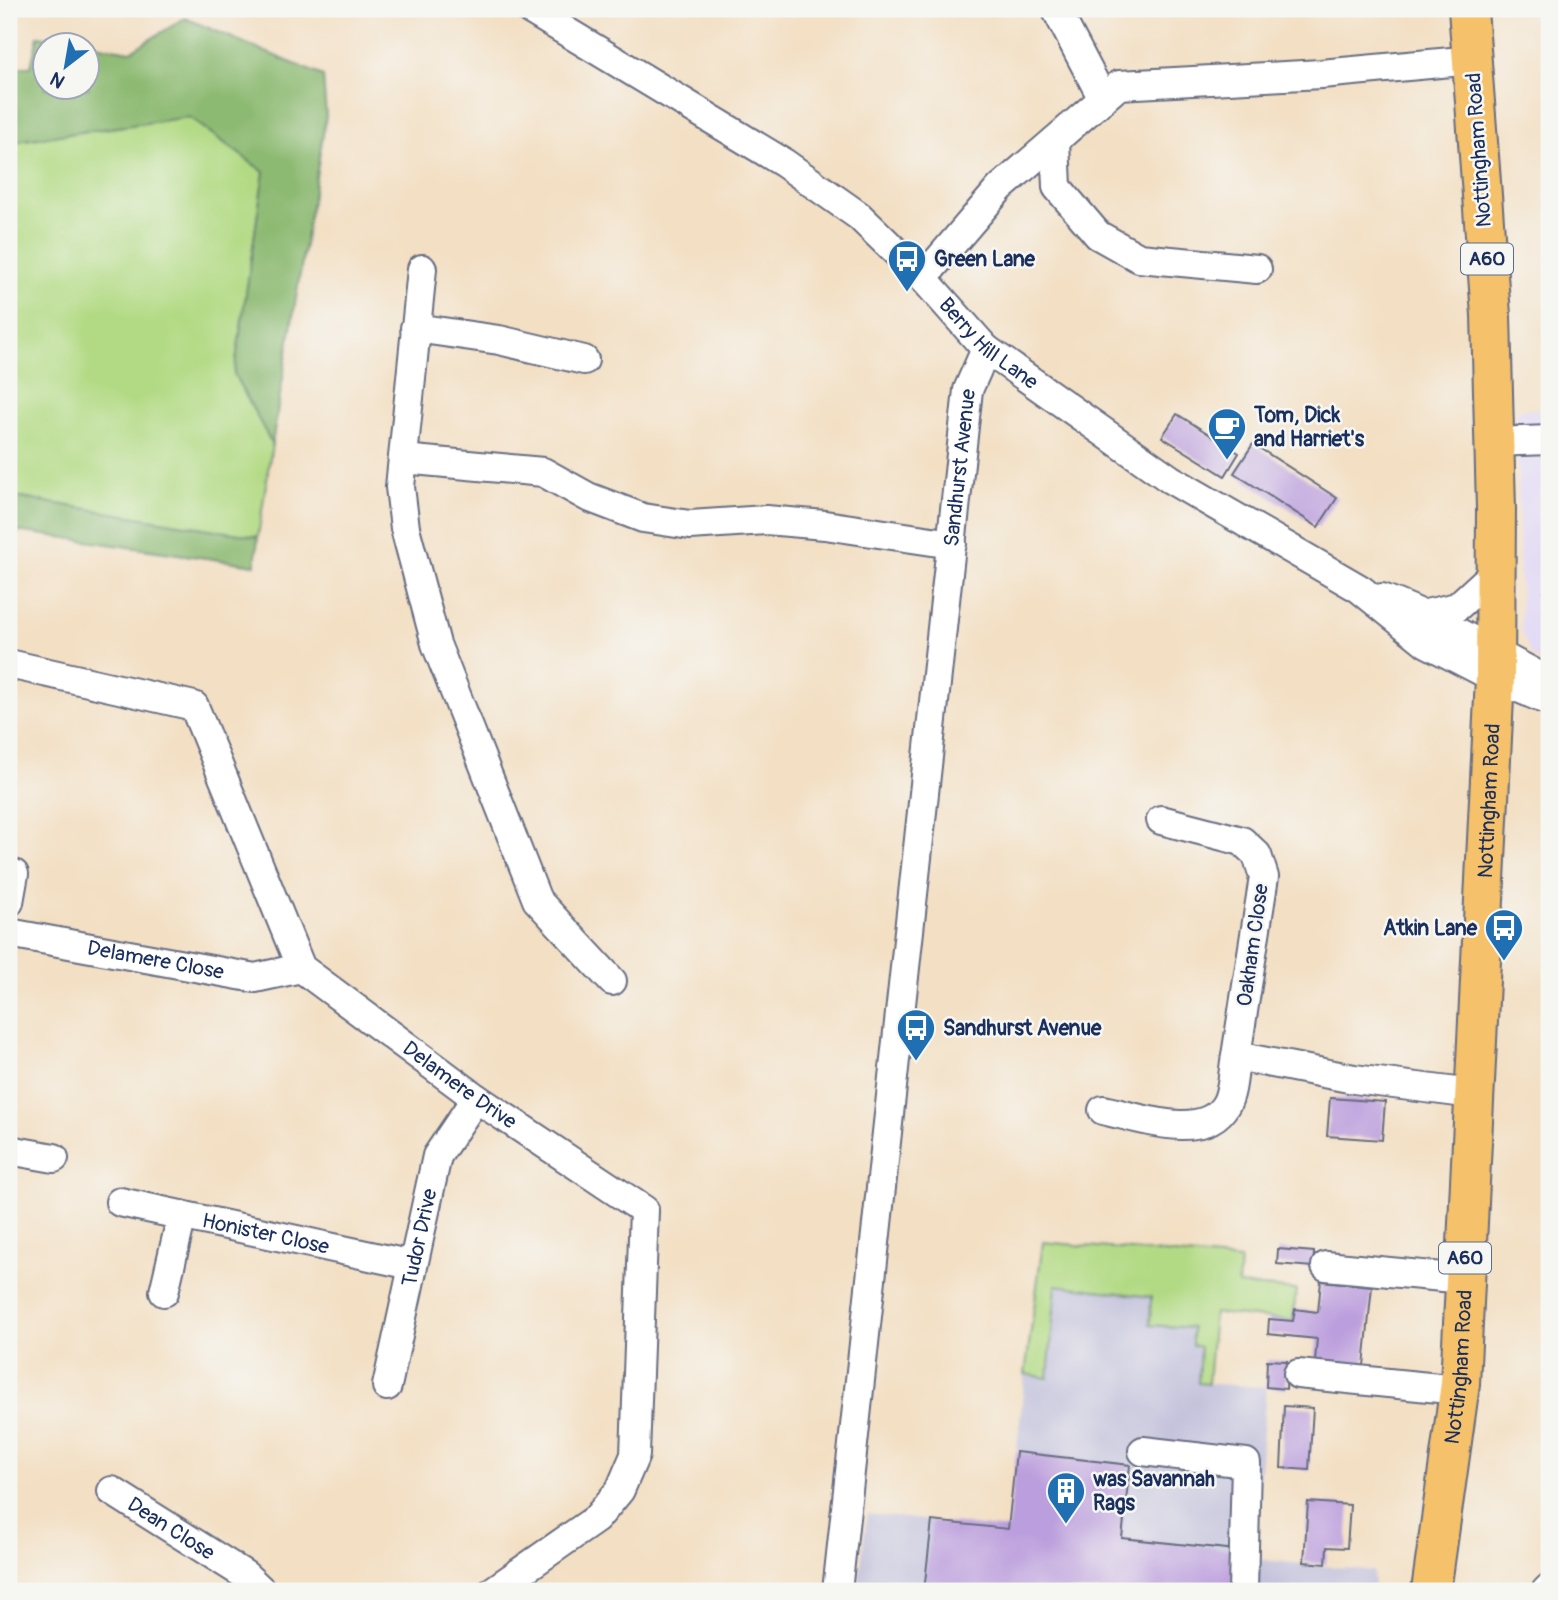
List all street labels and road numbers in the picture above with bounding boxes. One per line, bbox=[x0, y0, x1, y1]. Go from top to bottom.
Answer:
street label: Nottingham Road bbox=[1460, 72, 1498, 228]
road number: A60 bbox=[1461, 244, 1513, 274]
street label: Berry Hill Lane bbox=[933, 292, 1044, 396]
street label: Sandhurst Avenue bbox=[938, 387, 982, 548]
street label: Nottingham Road bbox=[1472, 723, 1506, 879]
street label: Oakham Close bbox=[1231, 881, 1275, 1008]
street label: Delamere Close bbox=[85, 934, 227, 986]
street label: Delamere Drive bbox=[397, 1035, 523, 1135]
street label: Tudor Drive bbox=[396, 1185, 443, 1289]
street label: Honister Close bbox=[200, 1207, 332, 1260]
road number: A60 bbox=[1439, 1242, 1491, 1274]
street label: Nottingham Road bbox=[1438, 1289, 1478, 1446]
street label: Dean Close bbox=[122, 1491, 220, 1566]

